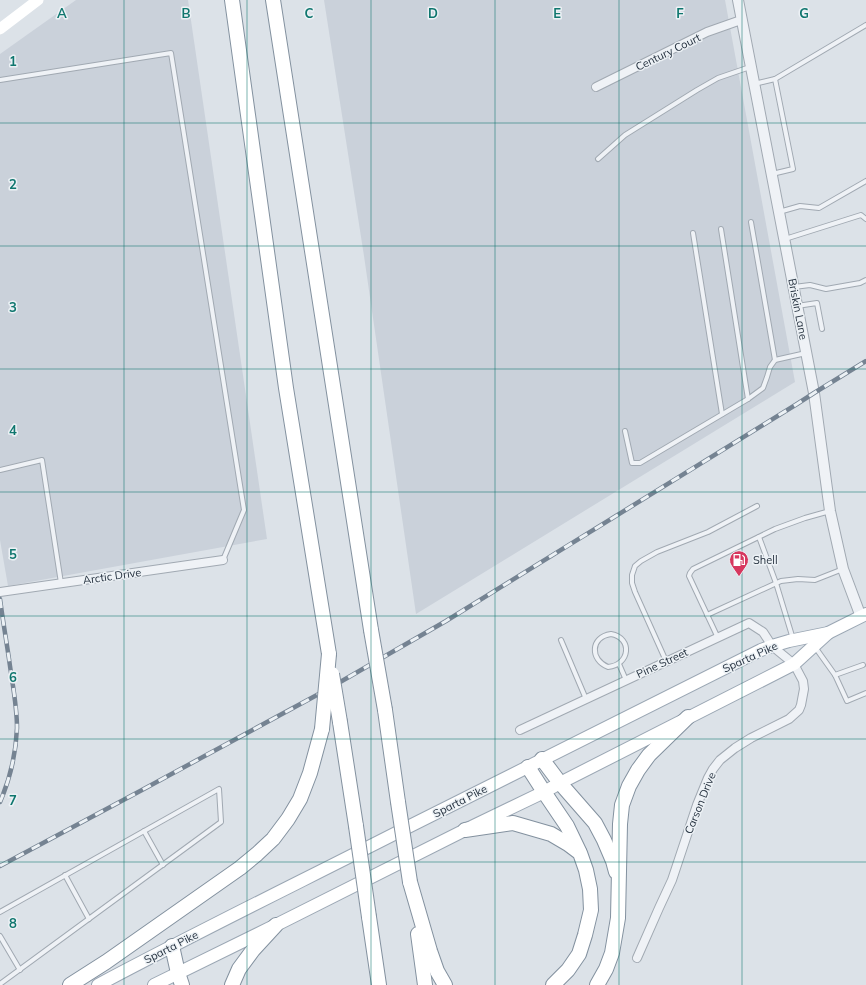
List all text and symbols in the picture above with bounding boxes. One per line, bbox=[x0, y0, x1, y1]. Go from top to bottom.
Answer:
text: A bbox=[57, 5, 67, 21]
text: B bbox=[182, 5, 191, 21]
text: C bbox=[305, 5, 314, 21]
text: D bbox=[428, 5, 438, 21]
text: E bbox=[553, 5, 561, 21]
text: F bbox=[676, 5, 684, 21]
text: G bbox=[799, 5, 809, 21]
street label: Century Court bbox=[633, 30, 703, 74]
text: 1 bbox=[9, 53, 17, 69]
text: 2 bbox=[9, 176, 17, 192]
street label: Briskin Lane bbox=[785, 277, 811, 341]
text: 3 bbox=[9, 299, 17, 315]
text: 4 bbox=[9, 422, 17, 438]
text: 5 bbox=[9, 546, 17, 562]
fuel station icon: Shell bbox=[728, 549, 750, 577]
place label: Shell bbox=[753, 553, 778, 567]
street label: Arctic Drive bbox=[82, 565, 142, 587]
street label: Sparta Pike bbox=[720, 639, 780, 675]
street label: Pine Street bbox=[634, 645, 690, 681]
text: 6 bbox=[9, 669, 17, 685]
street label: Carson Drive bbox=[681, 770, 719, 836]
street label: Sparta Pike bbox=[431, 781, 489, 821]
text: 7 bbox=[9, 792, 17, 808]
text: 8 bbox=[9, 915, 17, 931]
street label: Sparta Pike bbox=[142, 927, 200, 967]

